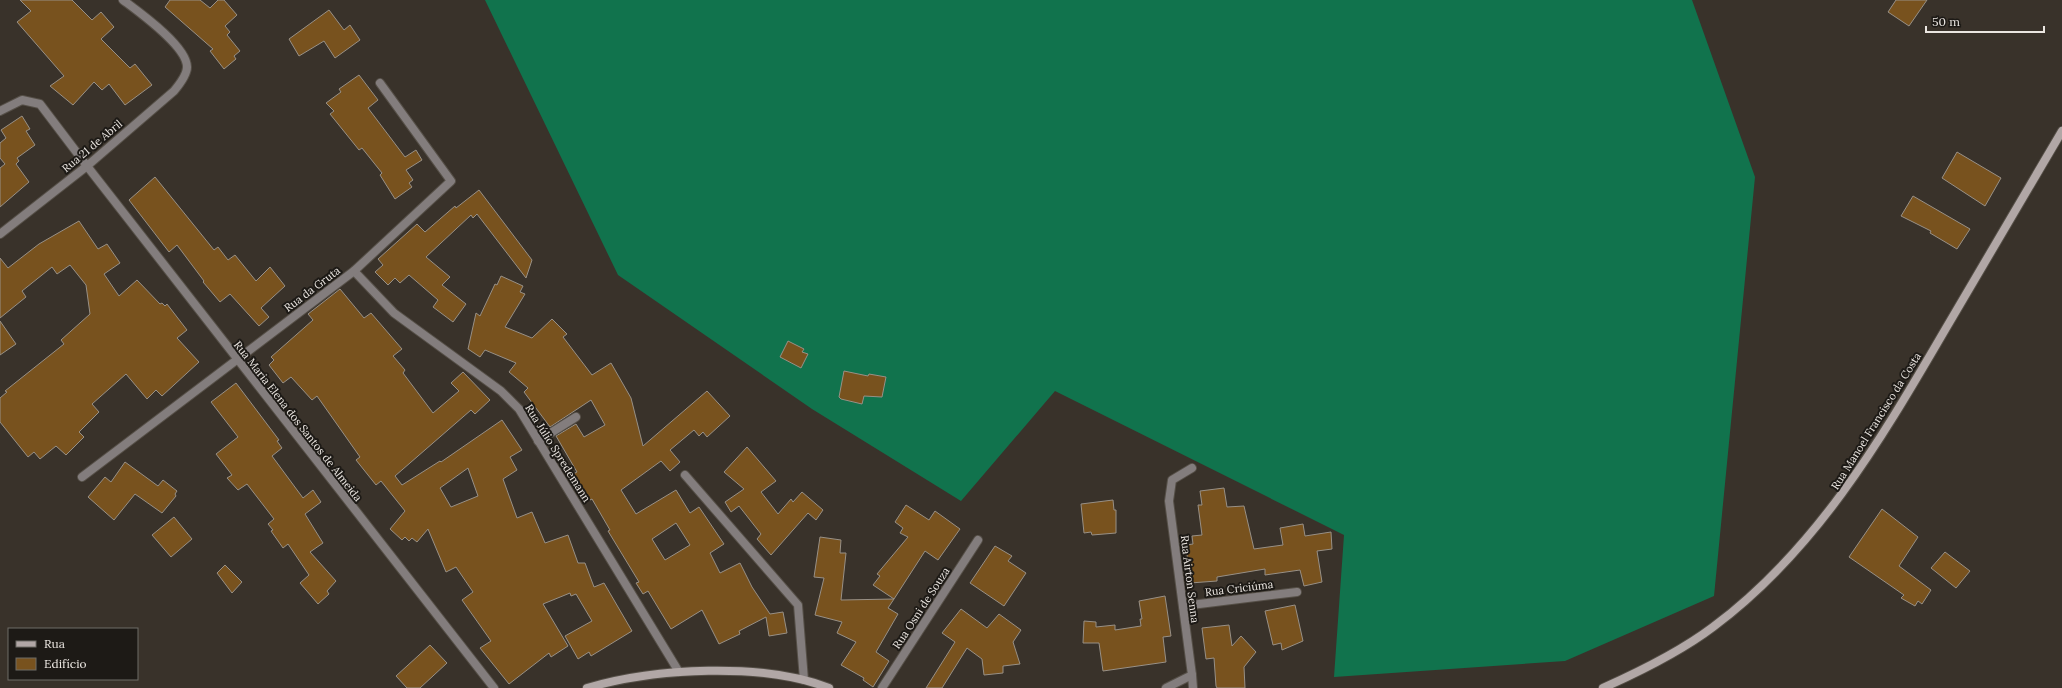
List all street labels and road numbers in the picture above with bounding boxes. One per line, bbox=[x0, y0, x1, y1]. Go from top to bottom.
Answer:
street label: Rua 21 de Abril bbox=[59, 117, 125, 175]
street label: Rua da Gruta bbox=[281, 263, 343, 315]
street label: Rua Maria Elena dos Santos de Almeida bbox=[231, 338, 365, 504]
street label: Rua Manoel Francisco da Costa bbox=[1828, 350, 1924, 492]
street label: Rua Júlio Spredemann bbox=[522, 401, 594, 505]
street label: Rua Airton Senna bbox=[1178, 534, 1202, 624]
street label: Rua Osni de Souza bbox=[889, 564, 953, 651]
street label: Rua Criciúma bbox=[1204, 577, 1274, 599]

